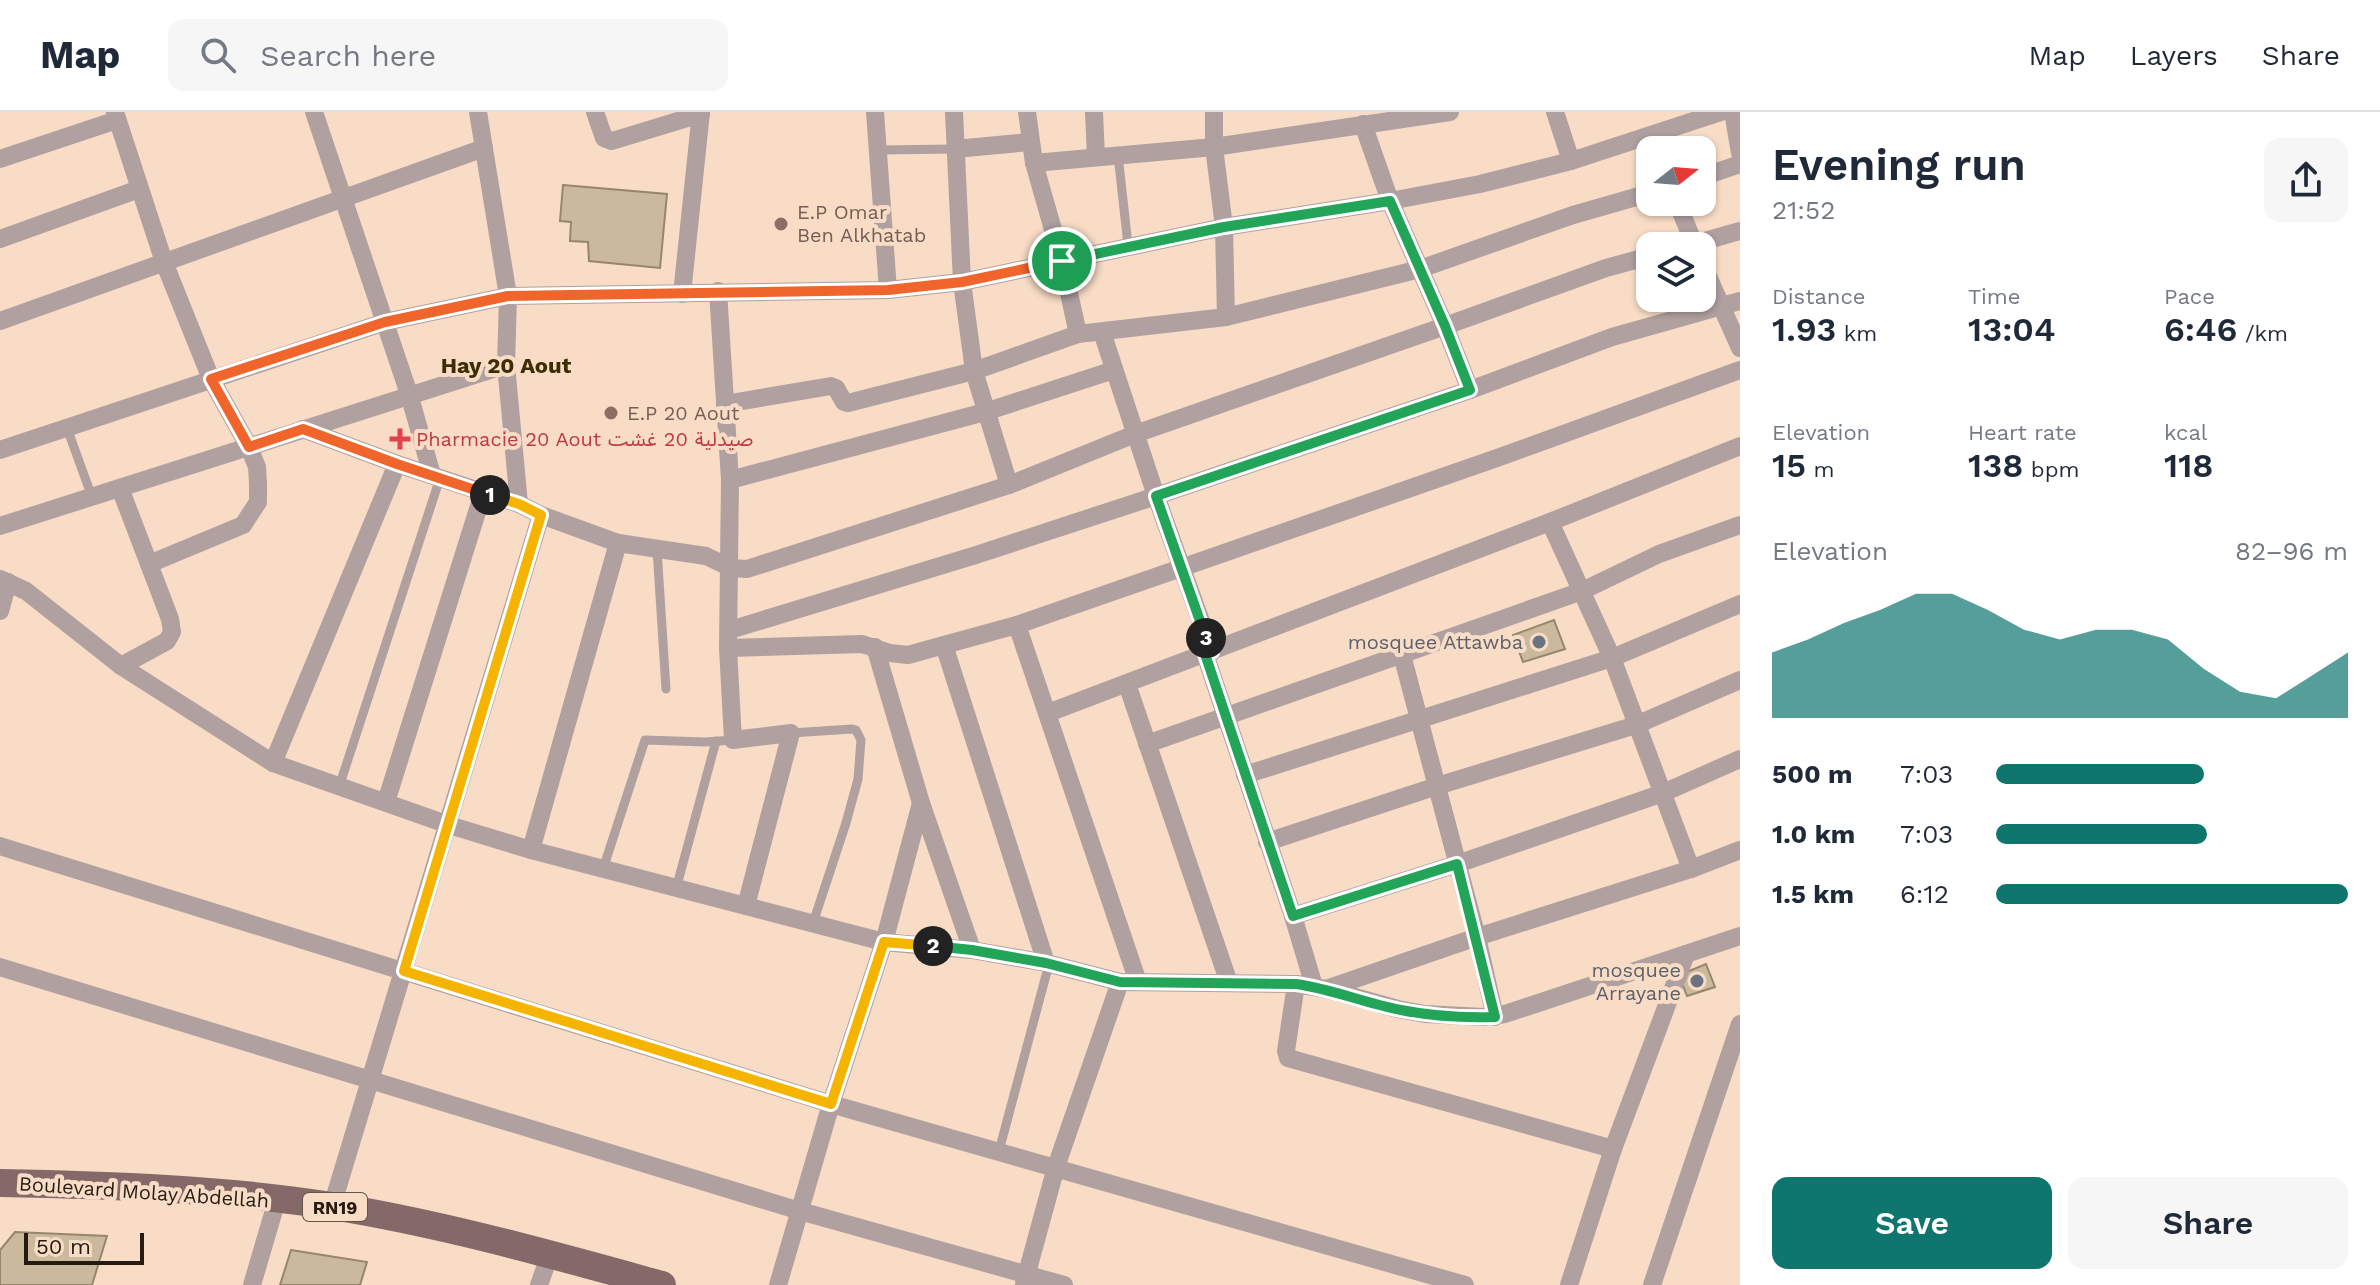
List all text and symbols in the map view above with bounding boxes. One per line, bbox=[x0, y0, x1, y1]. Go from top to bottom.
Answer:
search box bbox=[168, 19, 728, 91]
text: Map bbox=[40, 33, 120, 77]
icon: search bbox=[196, 33, 240, 77]
text: Search here bbox=[260, 38, 436, 73]
text: Map bbox=[2029, 39, 2086, 72]
text: Layers bbox=[2130, 39, 2218, 72]
text: Share bbox=[2262, 39, 2340, 72]
north arrow bbox=[1636, 136, 1716, 216]
map controls bbox=[1636, 136, 1716, 312]
button: share bbox=[2264, 138, 2348, 222]
text: Evening run bbox=[1772, 139, 2026, 191]
text: 21:52 bbox=[1772, 195, 1835, 225]
place label: E.P Omar Ben Alkhatab bbox=[797, 200, 926, 247]
marker: E.P Omar Ben Alkhatab bbox=[772, 215, 790, 233]
pin bbox=[1028, 227, 1096, 295]
button: layers bbox=[1636, 232, 1716, 312]
icon: arrive bbox=[1040, 239, 1084, 283]
text: Distance bbox=[1772, 284, 1866, 309]
text: Time bbox=[1968, 284, 2020, 309]
text: Pace bbox=[2164, 284, 2215, 309]
text: 1.93 bbox=[1772, 309, 1836, 349]
text: 13:04 bbox=[1968, 309, 2056, 349]
text: 6:46 bbox=[2164, 309, 2237, 349]
text: km bbox=[1836, 321, 1877, 346]
text: /km bbox=[2237, 321, 2288, 346]
district label: Hay 20 Aout bbox=[441, 353, 572, 378]
place label: E.P 20 Aout bbox=[627, 401, 740, 425]
marker: E.P 20 Aout bbox=[602, 404, 620, 422]
text: Elevation bbox=[1772, 420, 1870, 445]
text: Heart rate bbox=[1968, 420, 2077, 445]
text: kcal bbox=[2164, 420, 2208, 445]
place label: Pharmacie 20 Aout صيدلية 20 غشت bbox=[416, 427, 753, 451]
marker: Pharmacie 20 Aout صيدلية 20 غشت bbox=[391, 430, 409, 448]
text: 15 bbox=[1772, 445, 1806, 485]
text: 138 bbox=[1968, 445, 2023, 485]
text: 118 bbox=[2164, 445, 2213, 485]
text: m bbox=[1806, 457, 1834, 482]
text: bpm bbox=[2023, 457, 2079, 482]
pin: 1 bbox=[470, 475, 510, 515]
text: 1 bbox=[485, 482, 495, 507]
text: Elevation bbox=[1772, 536, 1888, 566]
text: 82–96 m bbox=[2235, 536, 2348, 566]
pin: 3 bbox=[1186, 618, 1226, 658]
text: 3 bbox=[1199, 625, 1213, 650]
place label: mosquee Attawba bbox=[1348, 630, 1523, 654]
marker: mosquee Attawba bbox=[1530, 633, 1548, 651]
text: 500 m bbox=[1772, 759, 1853, 789]
text: 7:03 bbox=[1900, 759, 1953, 789]
text: 1.0 km bbox=[1772, 819, 1855, 849]
text: 7:03 bbox=[1900, 819, 1953, 849]
text: 1.5 km bbox=[1772, 879, 1854, 909]
text: 6:12 bbox=[1900, 879, 1949, 909]
pin: 2 bbox=[913, 926, 953, 966]
text: 2 bbox=[926, 933, 940, 958]
place label: mosquee Arrayane bbox=[1591, 958, 1681, 1005]
marker: mosquee Arrayane bbox=[1688, 972, 1706, 990]
street label: Boulevard Molay Abdellah bbox=[18, 1171, 270, 1213]
button: Save bbox=[1772, 1177, 2052, 1269]
button: Share bbox=[2068, 1177, 2348, 1269]
road number: RN19 bbox=[303, 1193, 367, 1221]
scale bar bbox=[24, 1229, 144, 1265]
text: 50 m bbox=[36, 1234, 91, 1259]

